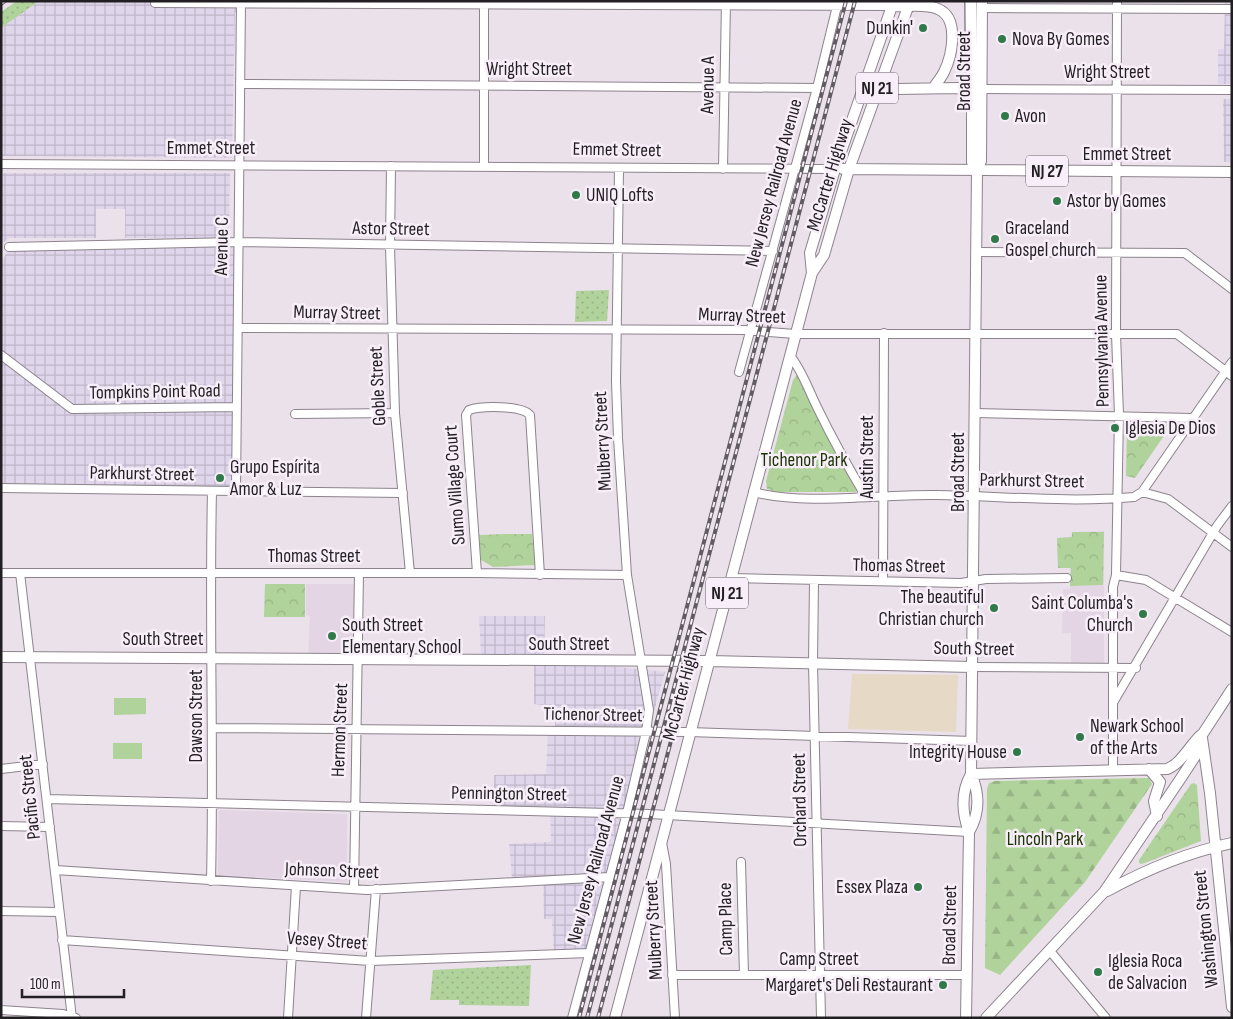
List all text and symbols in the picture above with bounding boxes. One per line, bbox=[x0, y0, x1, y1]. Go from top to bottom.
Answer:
place label: Dunkin' bbox=[866, 17, 913, 40]
marker: Dunkin' bbox=[917, 22, 929, 34]
place label: Nova By Gomes bbox=[1012, 28, 1110, 51]
street label: Broad Street bbox=[953, 31, 976, 111]
marker: Nova By Gomes bbox=[996, 33, 1008, 45]
street label: Avenue A bbox=[696, 55, 720, 115]
street label: Wright Street bbox=[486, 58, 572, 81]
street label: Wright Street bbox=[1064, 61, 1150, 84]
road number: NJ 21 bbox=[856, 73, 898, 104]
street label: New Jersey Railroad Avenue bbox=[741, 96, 807, 270]
place label: Avon bbox=[1014, 105, 1046, 128]
marker: Avon bbox=[999, 110, 1011, 122]
street label: McCarter Highway bbox=[802, 115, 858, 234]
street label: Emmet Street bbox=[167, 137, 256, 160]
street label: Emmet Street bbox=[572, 138, 662, 162]
street label: Emmet Street bbox=[1083, 143, 1172, 166]
road number: NJ 27 bbox=[1026, 156, 1068, 187]
place label: UNIQ Lofts bbox=[586, 184, 654, 207]
marker: UNIQ Lofts bbox=[570, 189, 582, 201]
place label: Astor by Gomes bbox=[1066, 190, 1166, 213]
marker: Astor by Gomes bbox=[1051, 195, 1063, 207]
street label: Avenue C bbox=[210, 216, 234, 277]
street label: Astor Street bbox=[351, 217, 430, 241]
place label: Graceland Gospel church bbox=[1005, 217, 1096, 262]
marker: Graceland Gospel church bbox=[989, 233, 1001, 245]
street label: Pennsylvania Avenue bbox=[1089, 275, 1115, 407]
street label: Murray Street bbox=[293, 301, 381, 325]
street label: Murray Street bbox=[698, 303, 786, 329]
street label: Goble Street bbox=[364, 345, 392, 426]
street label: Tompkins Point Road bbox=[89, 379, 221, 405]
street label: Mulberry Street bbox=[589, 390, 617, 491]
street label: Austin Street bbox=[856, 415, 879, 500]
place label: Iglesia De Dios bbox=[1125, 417, 1216, 440]
marker: Iglesia De Dios bbox=[1109, 422, 1121, 434]
street label: Sumo Village Court bbox=[439, 424, 471, 546]
street label: Broad Street bbox=[947, 432, 970, 512]
park label: Tichenor Park bbox=[761, 449, 848, 472]
place label: Grupo Espírita Amor & Luz bbox=[229, 456, 320, 501]
street label: Parkhurst Street bbox=[89, 462, 195, 486]
street label: Parkhurst Street bbox=[979, 469, 1085, 493]
marker: Grupo Espírita Amor & Luz bbox=[214, 472, 226, 484]
street label: Thomas Street bbox=[267, 545, 361, 568]
street label: Thomas Street bbox=[852, 554, 946, 578]
road number: NJ 21 bbox=[706, 578, 748, 608]
place label: The beautiful Christian church bbox=[878, 586, 984, 631]
place label: Saint Columba's Church bbox=[1031, 592, 1133, 637]
marker: The beautiful Christian church bbox=[988, 602, 1000, 614]
marker: Saint Columba's Church bbox=[1137, 608, 1149, 620]
place label: South Street Elementary School bbox=[342, 614, 461, 659]
street label: McCarter Highway bbox=[658, 624, 710, 743]
street label: South Street bbox=[123, 628, 204, 651]
marker: South Street Elementary School bbox=[326, 630, 338, 642]
street label: South Street bbox=[529, 633, 610, 656]
street label: South Street bbox=[933, 637, 1015, 661]
street label: Dawson Street bbox=[185, 669, 208, 763]
street label: Hermon Street bbox=[327, 682, 353, 777]
street label: Tichenor Street bbox=[543, 703, 643, 727]
place label: Newark School of the Arts bbox=[1090, 715, 1184, 760]
marker: Newark School of the Arts bbox=[1074, 731, 1086, 743]
place label: Integrity House bbox=[909, 741, 1007, 764]
marker: Integrity House bbox=[1011, 746, 1023, 758]
street label: Pacific Street bbox=[14, 753, 46, 841]
street label: Orchard Street bbox=[788, 753, 812, 847]
street label: New Jersey Railroad Avenue bbox=[563, 773, 629, 947]
street label: Pennington Street bbox=[451, 781, 567, 807]
park label: Lincoln Park bbox=[1007, 828, 1084, 851]
street label: Johnson Street bbox=[284, 858, 380, 884]
street label: Washington Street bbox=[1188, 869, 1224, 989]
place label: Essex Plaza bbox=[836, 876, 908, 899]
street label: Mulberry Street bbox=[640, 879, 668, 980]
marker: Essex Plaza bbox=[912, 881, 924, 893]
street label: Camp Place bbox=[714, 882, 738, 956]
street label: Broad Street bbox=[938, 885, 962, 965]
street label: Vesey Street bbox=[286, 927, 368, 955]
street label: Camp Street bbox=[779, 948, 859, 971]
place label: Iglesia Roca de Salvacion bbox=[1108, 950, 1187, 995]
scale bar bbox=[22, 966, 125, 998]
marker: Iglesia Roca de Salvacion bbox=[1092, 966, 1104, 978]
place label: Margaret's Deli Restaurant bbox=[765, 974, 933, 997]
text: 100 m bbox=[30, 975, 61, 994]
marker: Margaret's Deli Restaurant bbox=[937, 979, 949, 991]

